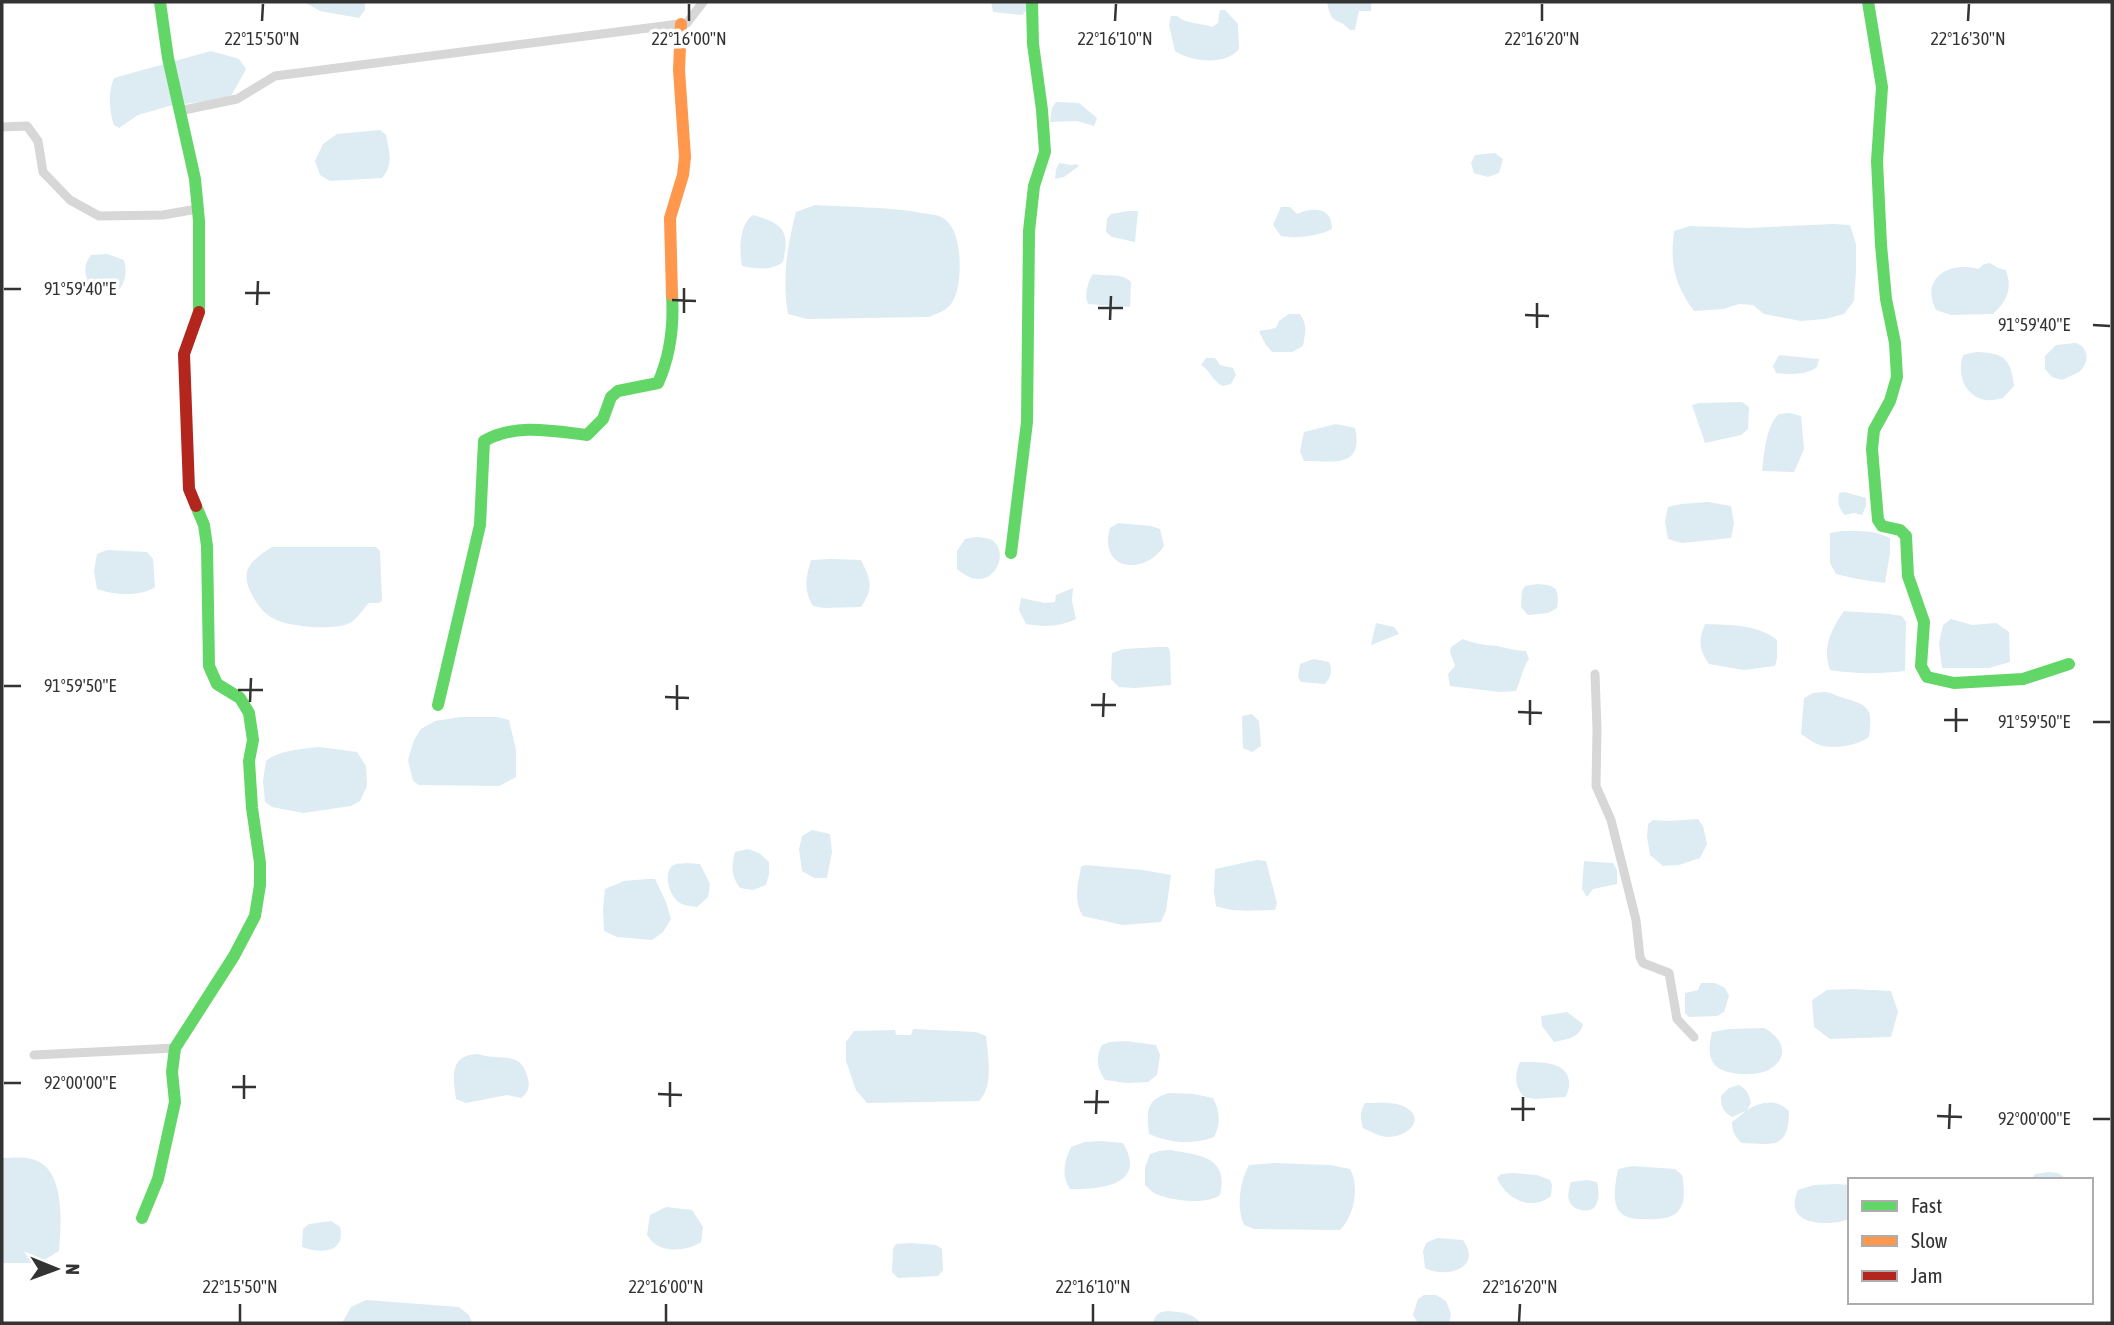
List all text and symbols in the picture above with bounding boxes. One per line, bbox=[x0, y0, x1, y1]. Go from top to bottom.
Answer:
text: 22°15'50"N bbox=[224, 28, 300, 49]
text: 22°16'00"N bbox=[651, 28, 727, 49]
text: 22°16'10"N bbox=[1077, 28, 1153, 49]
text: 22°16'20"N bbox=[1504, 28, 1580, 49]
text: 22°16'30"N bbox=[1930, 28, 2006, 49]
text: 91°59'40"E bbox=[44, 278, 116, 299]
text: 91°59'40"E bbox=[1998, 314, 2070, 335]
text: 91°59'50"E bbox=[44, 675, 116, 696]
text: 91°59'50"E bbox=[1998, 711, 2070, 732]
text: 92°00'00"E bbox=[44, 1072, 116, 1093]
text: 92°00'00"E bbox=[1998, 1108, 2070, 1129]
legend bbox=[1848, 1178, 2093, 1304]
text: Fast bbox=[1911, 1193, 1942, 1217]
text: Slow bbox=[1911, 1228, 1948, 1252]
north arrow bbox=[21, 1234, 91, 1304]
text: N bbox=[62, 1263, 84, 1275]
text: Jam bbox=[1911, 1263, 1943, 1287]
text: 22°15'50"N bbox=[202, 1276, 278, 1297]
text: 22°16'00"N bbox=[628, 1276, 704, 1297]
text: 22°16'10"N bbox=[1055, 1276, 1131, 1297]
text: 22°16'20"N bbox=[1482, 1276, 1558, 1297]

